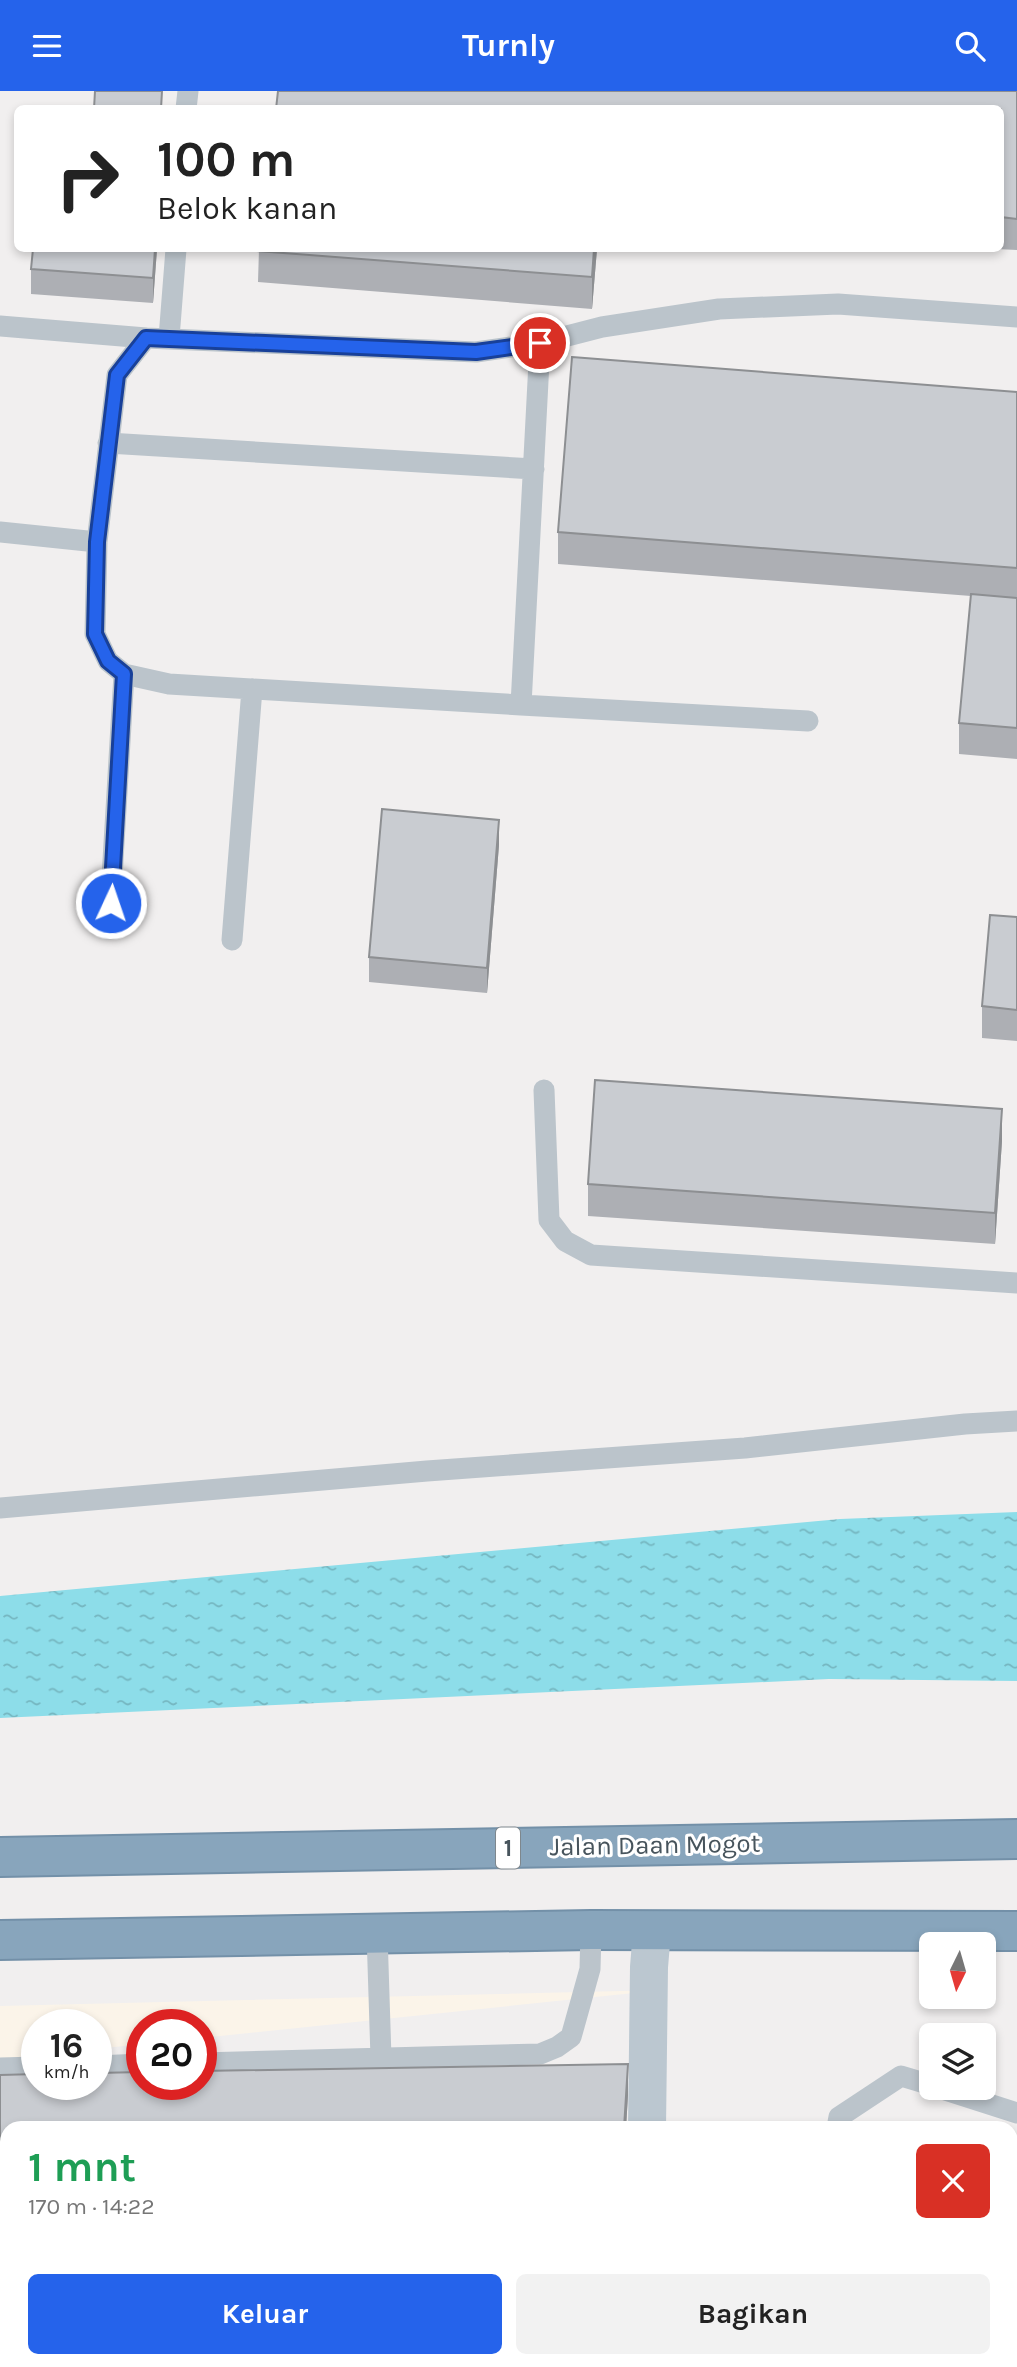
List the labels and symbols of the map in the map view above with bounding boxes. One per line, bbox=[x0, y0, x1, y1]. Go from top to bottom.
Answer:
pin bbox=[510, 313, 570, 373]
position arrow bbox=[74, 866, 148, 940]
road number: 1 bbox=[496, 1827, 520, 1869]
street label: Jalan Daan Mogot bbox=[549, 1828, 761, 1862]
north arrow bbox=[919, 1932, 996, 2009]
speed limit sign: 20 bbox=[126, 2009, 217, 2100]

